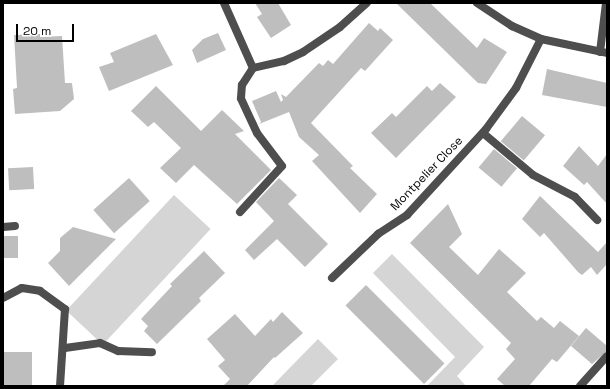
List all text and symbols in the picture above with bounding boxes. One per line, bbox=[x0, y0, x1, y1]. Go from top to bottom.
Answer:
scale bar bbox=[18, 16, 76, 42]
text: 20 m bbox=[23, 23, 51, 39]
street label: Montpelier Close bbox=[388, 134, 466, 214]

